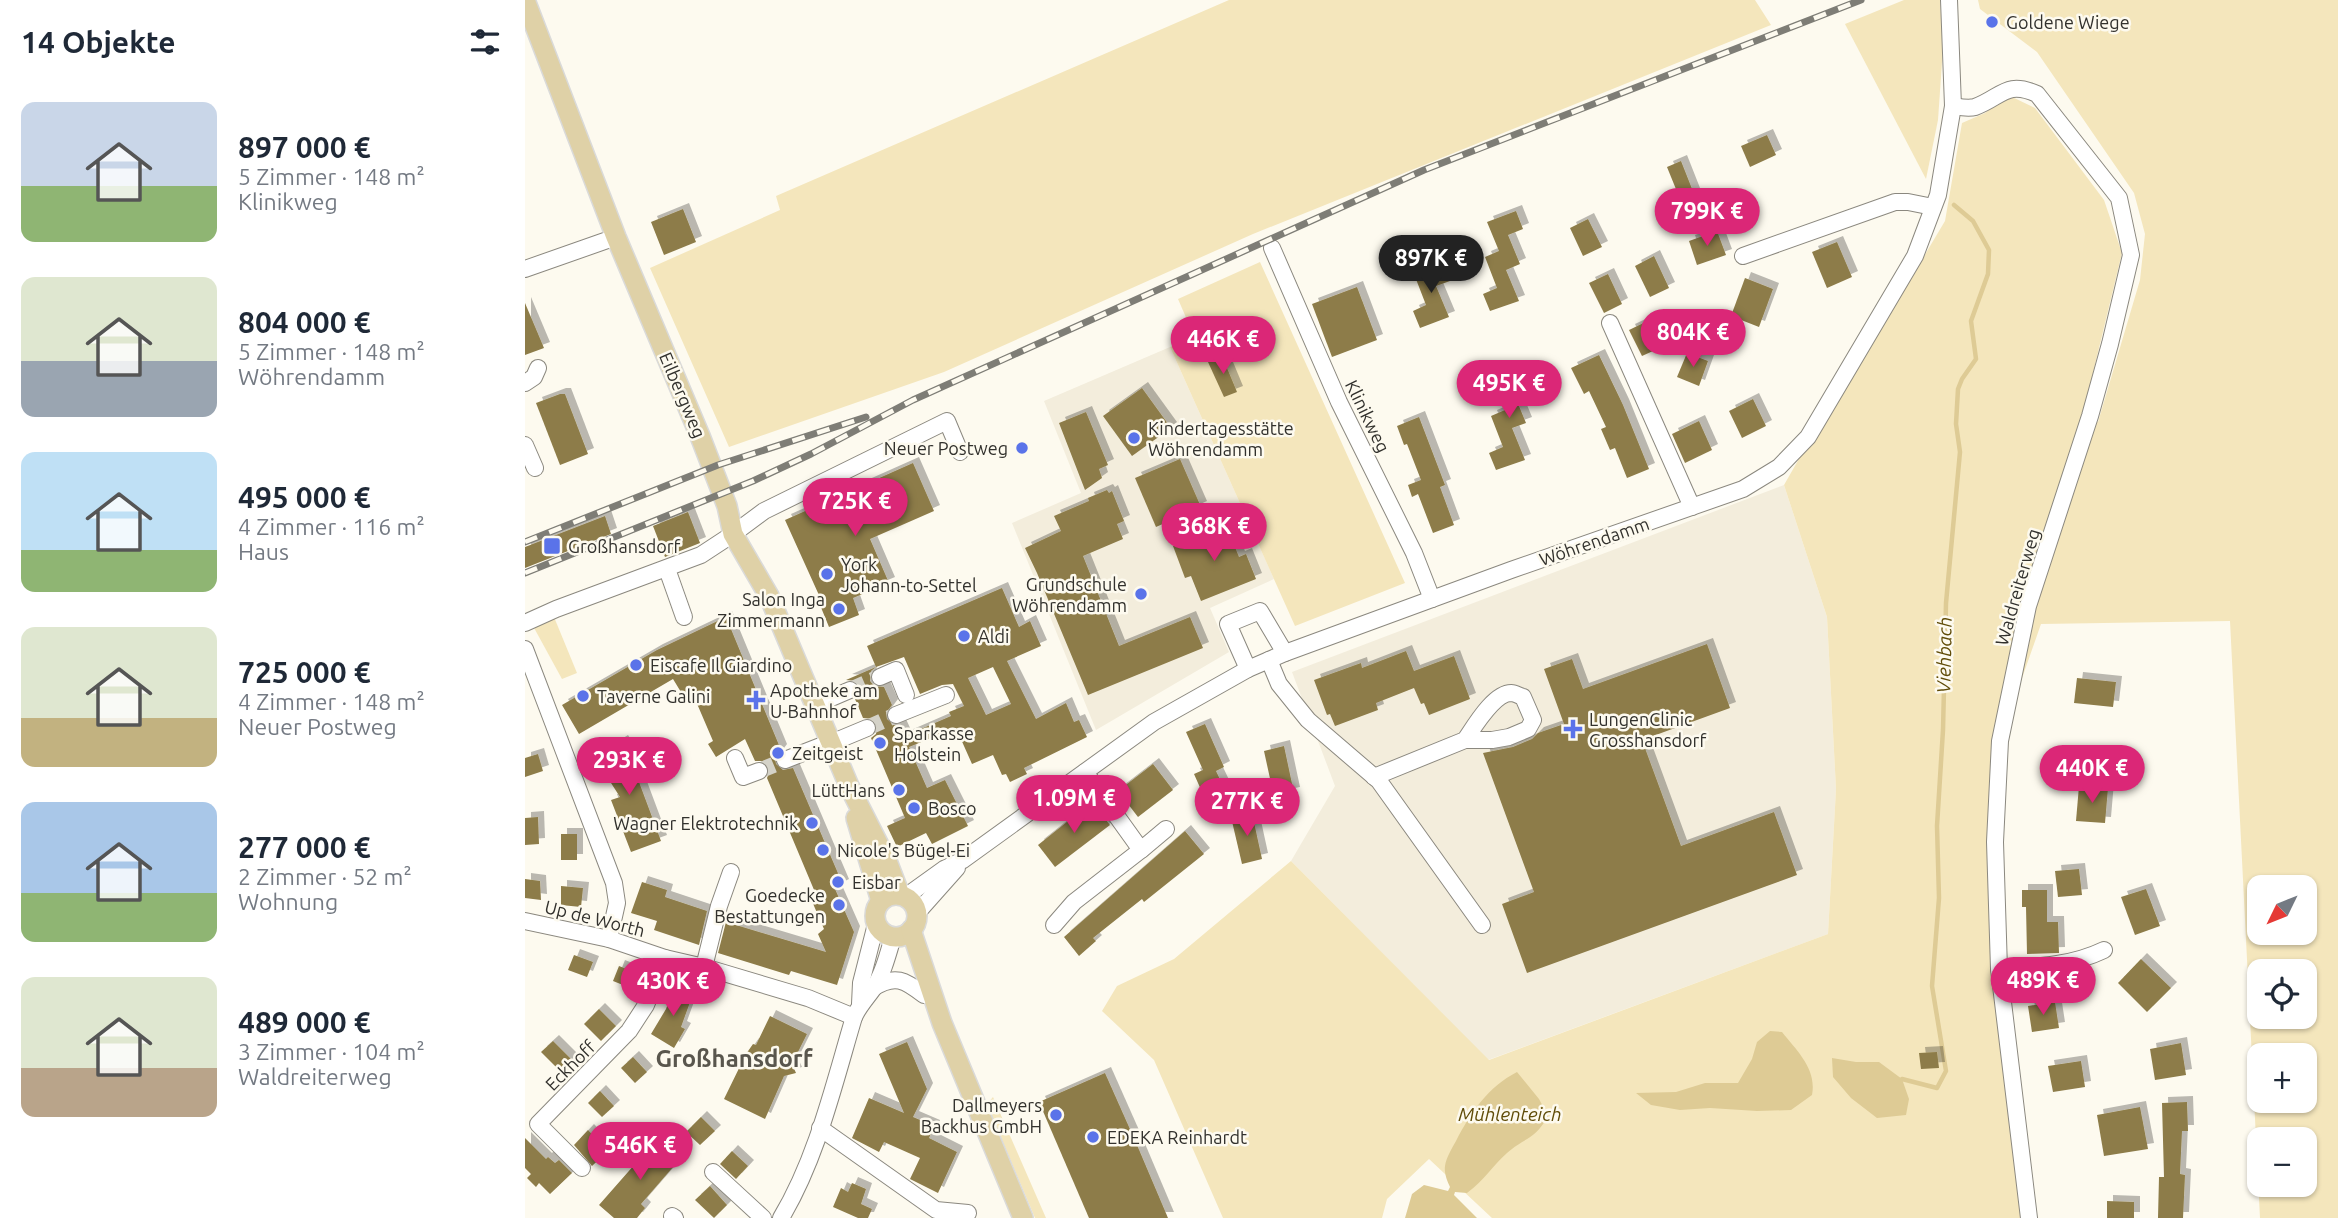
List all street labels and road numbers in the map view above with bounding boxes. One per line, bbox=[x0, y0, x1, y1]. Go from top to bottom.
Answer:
street label: Eilbergweg bbox=[656, 349, 710, 441]
street label: Klinikweg bbox=[1342, 377, 1394, 455]
street label: Wöhrendamm bbox=[1536, 513, 1652, 569]
street label: Waldreiterweg bbox=[1991, 526, 2043, 648]
street label: Up de Worth bbox=[543, 896, 647, 940]
street label: Eckhoff bbox=[541, 1036, 599, 1094]

